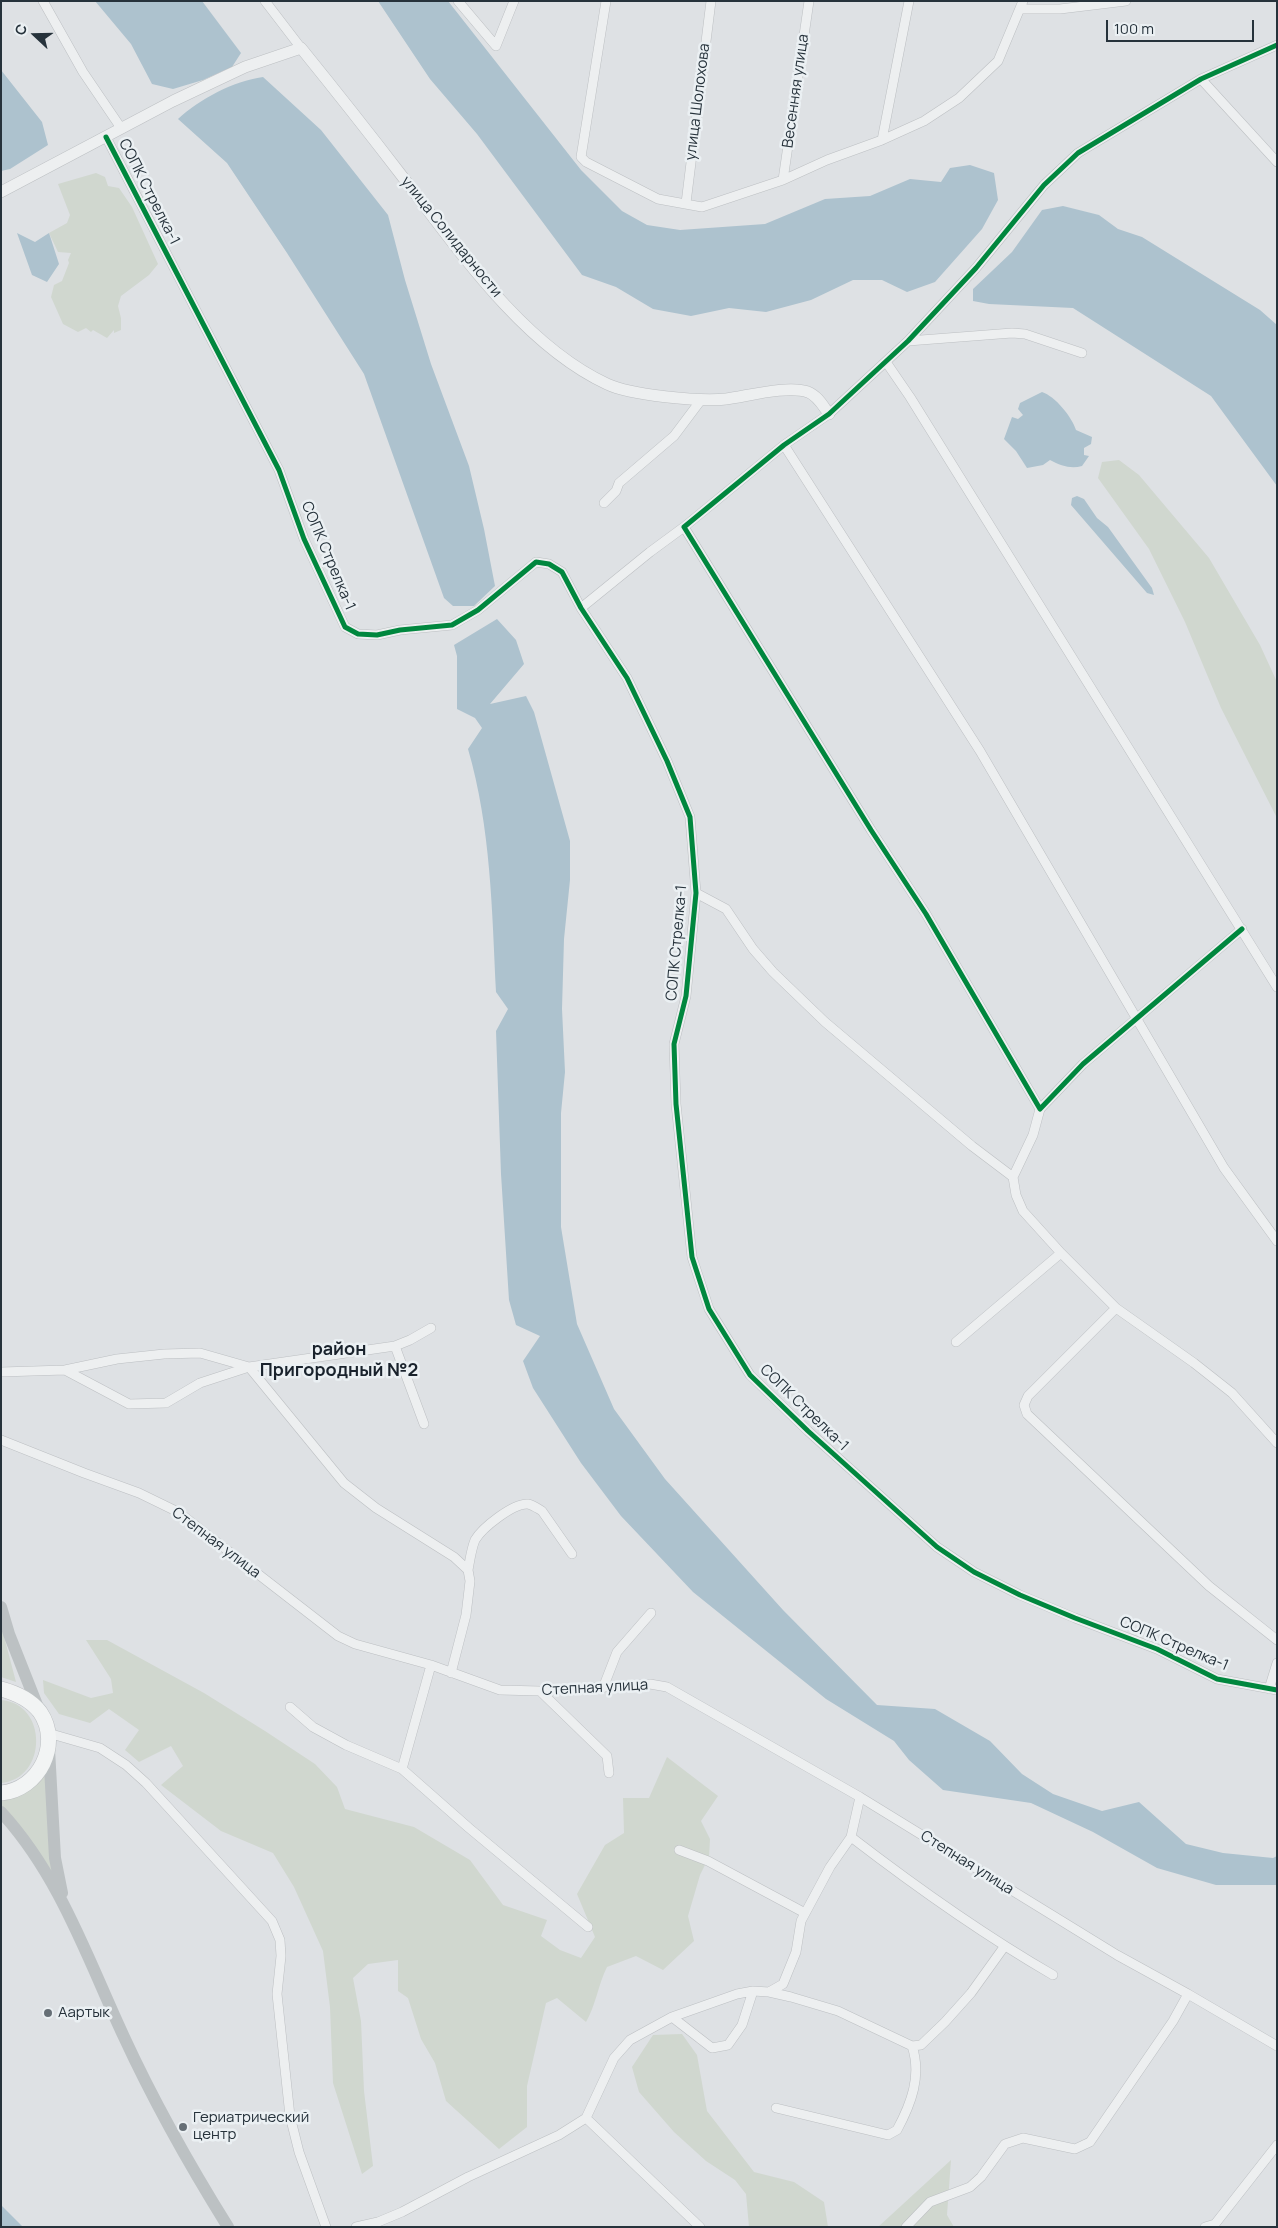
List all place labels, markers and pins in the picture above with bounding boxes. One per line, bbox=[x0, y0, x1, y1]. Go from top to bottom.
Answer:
place label: Аартык bbox=[58, 2004, 110, 2022]
marker: Аартык bbox=[42, 2007, 54, 2019]
place label: Гериатрический центр bbox=[193, 2109, 309, 2144]
marker: Гериатрический центр bbox=[177, 2121, 189, 2133]

